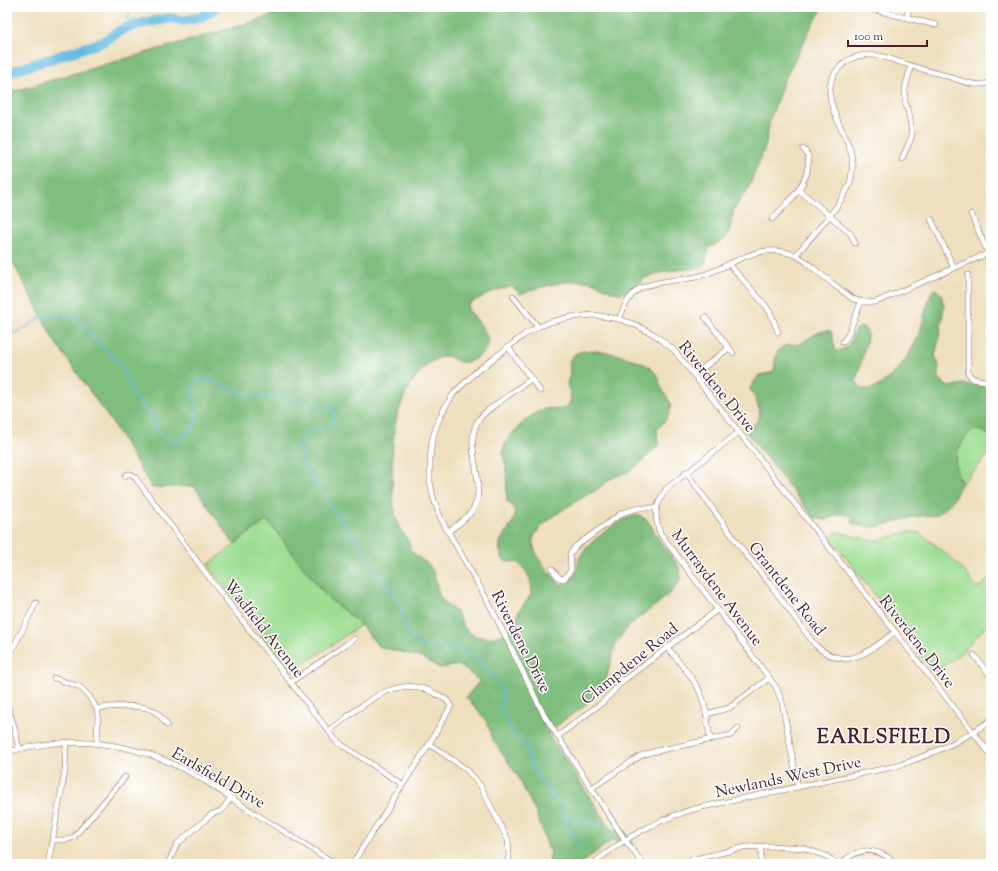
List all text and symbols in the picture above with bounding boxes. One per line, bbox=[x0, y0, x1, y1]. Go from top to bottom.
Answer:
scale bar bbox=[848, 22, 927, 48]
text: 100 m bbox=[854, 28, 883, 46]
street label: Riverdene Drive bbox=[672, 337, 760, 438]
street label: Murraydene Avenue bbox=[665, 525, 767, 652]
street label: Grantdene Road bbox=[742, 538, 830, 641]
street label: Wadfield Avenue bbox=[217, 575, 309, 684]
street label: Riverdene Drive bbox=[484, 587, 556, 697]
street label: Riverdene Drive bbox=[872, 591, 960, 694]
street label: Clampdene Road bbox=[577, 619, 684, 711]
district label: EARLSFIELD bbox=[817, 724, 951, 753]
street label: Earlsfield Drive bbox=[167, 743, 269, 815]
street label: Newlands West Drive bbox=[713, 752, 864, 805]

